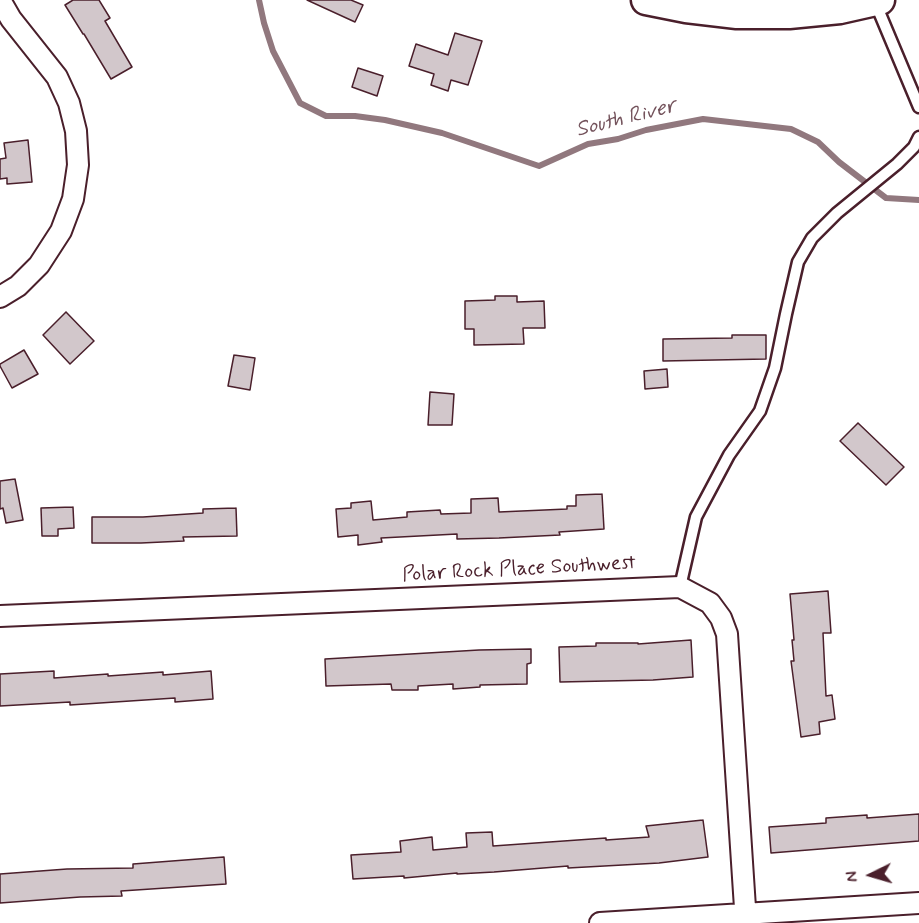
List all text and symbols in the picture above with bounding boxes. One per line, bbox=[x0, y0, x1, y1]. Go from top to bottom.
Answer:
water label: South River bbox=[573, 94, 679, 144]
street label: Polar Rock Place Southwest bbox=[402, 551, 636, 589]
north arrow bbox=[841, 845, 901, 905]
text: N bbox=[842, 870, 863, 883]

